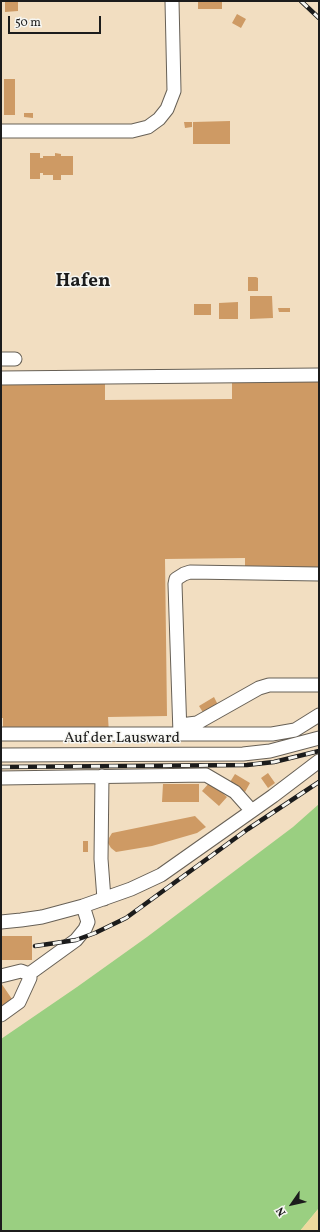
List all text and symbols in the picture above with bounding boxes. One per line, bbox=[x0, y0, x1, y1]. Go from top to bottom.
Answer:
scale bar bbox=[10, 8, 103, 34]
text: 50 m bbox=[15, 15, 41, 31]
district label: Hafen bbox=[56, 272, 110, 294]
street label: Auf der Lausward bbox=[64, 730, 180, 748]
north arrow bbox=[272, 1184, 312, 1224]
text: N bbox=[273, 1203, 290, 1219]

